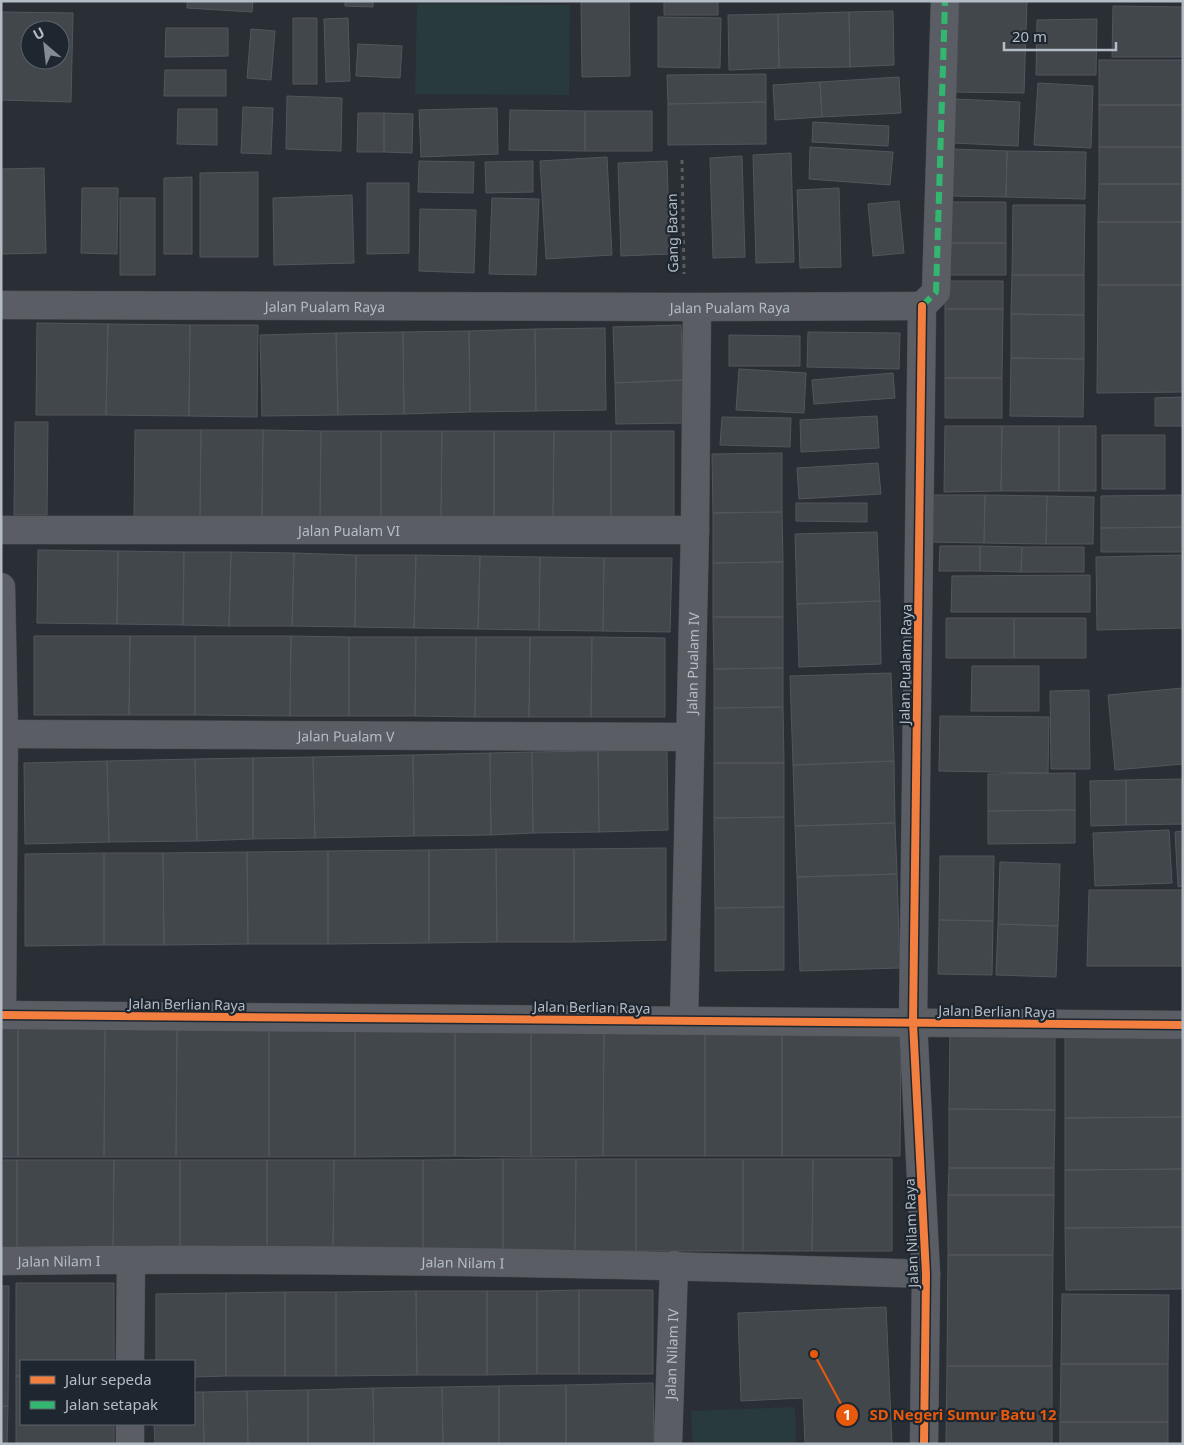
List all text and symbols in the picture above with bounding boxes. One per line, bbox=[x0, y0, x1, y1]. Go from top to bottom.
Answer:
north arrow bbox=[20, 20, 70, 70]
scale bar bbox=[1004, 20, 1116, 52]
text: U bbox=[30, 22, 48, 44]
text: 20 m bbox=[1012, 26, 1047, 46]
street label: Gang Bacan bbox=[662, 193, 682, 273]
street label: Jalan Pualam Raya bbox=[263, 296, 385, 316]
street label: Jalan Pualam Raya bbox=[668, 297, 790, 317]
street label: Jalan Pualam VI bbox=[296, 521, 400, 540]
street label: Jalan Pualam Raya bbox=[894, 604, 916, 726]
street label: Jalan Pualam IV bbox=[681, 611, 703, 716]
street label: Jalan Pualam V bbox=[295, 726, 395, 745]
street label: Jalan Berlian Raya bbox=[126, 993, 246, 1015]
street label: Jalan Berlian Raya bbox=[531, 996, 651, 1018]
street label: Jalan Berlian Raya bbox=[936, 1000, 1056, 1022]
street label: Jalan Nilam Raya bbox=[900, 1178, 922, 1290]
street label: Jalan Nilam I bbox=[16, 1251, 101, 1270]
street label: Jalan Nilam I bbox=[420, 1252, 505, 1272]
street label: Jalan Nilam IV bbox=[660, 1308, 682, 1402]
legend bbox=[20, 1360, 195, 1425]
text: Jalur sepeda bbox=[63, 1369, 152, 1389]
text: Jalan setapak bbox=[63, 1394, 158, 1414]
callout: SD Negeri Sumur Batu 12 bbox=[835, 1400, 1067, 1430]
text: 1 bbox=[843, 1404, 851, 1424]
text: SD Negeri Sumur Batu 12 bbox=[869, 1404, 1057, 1424]

